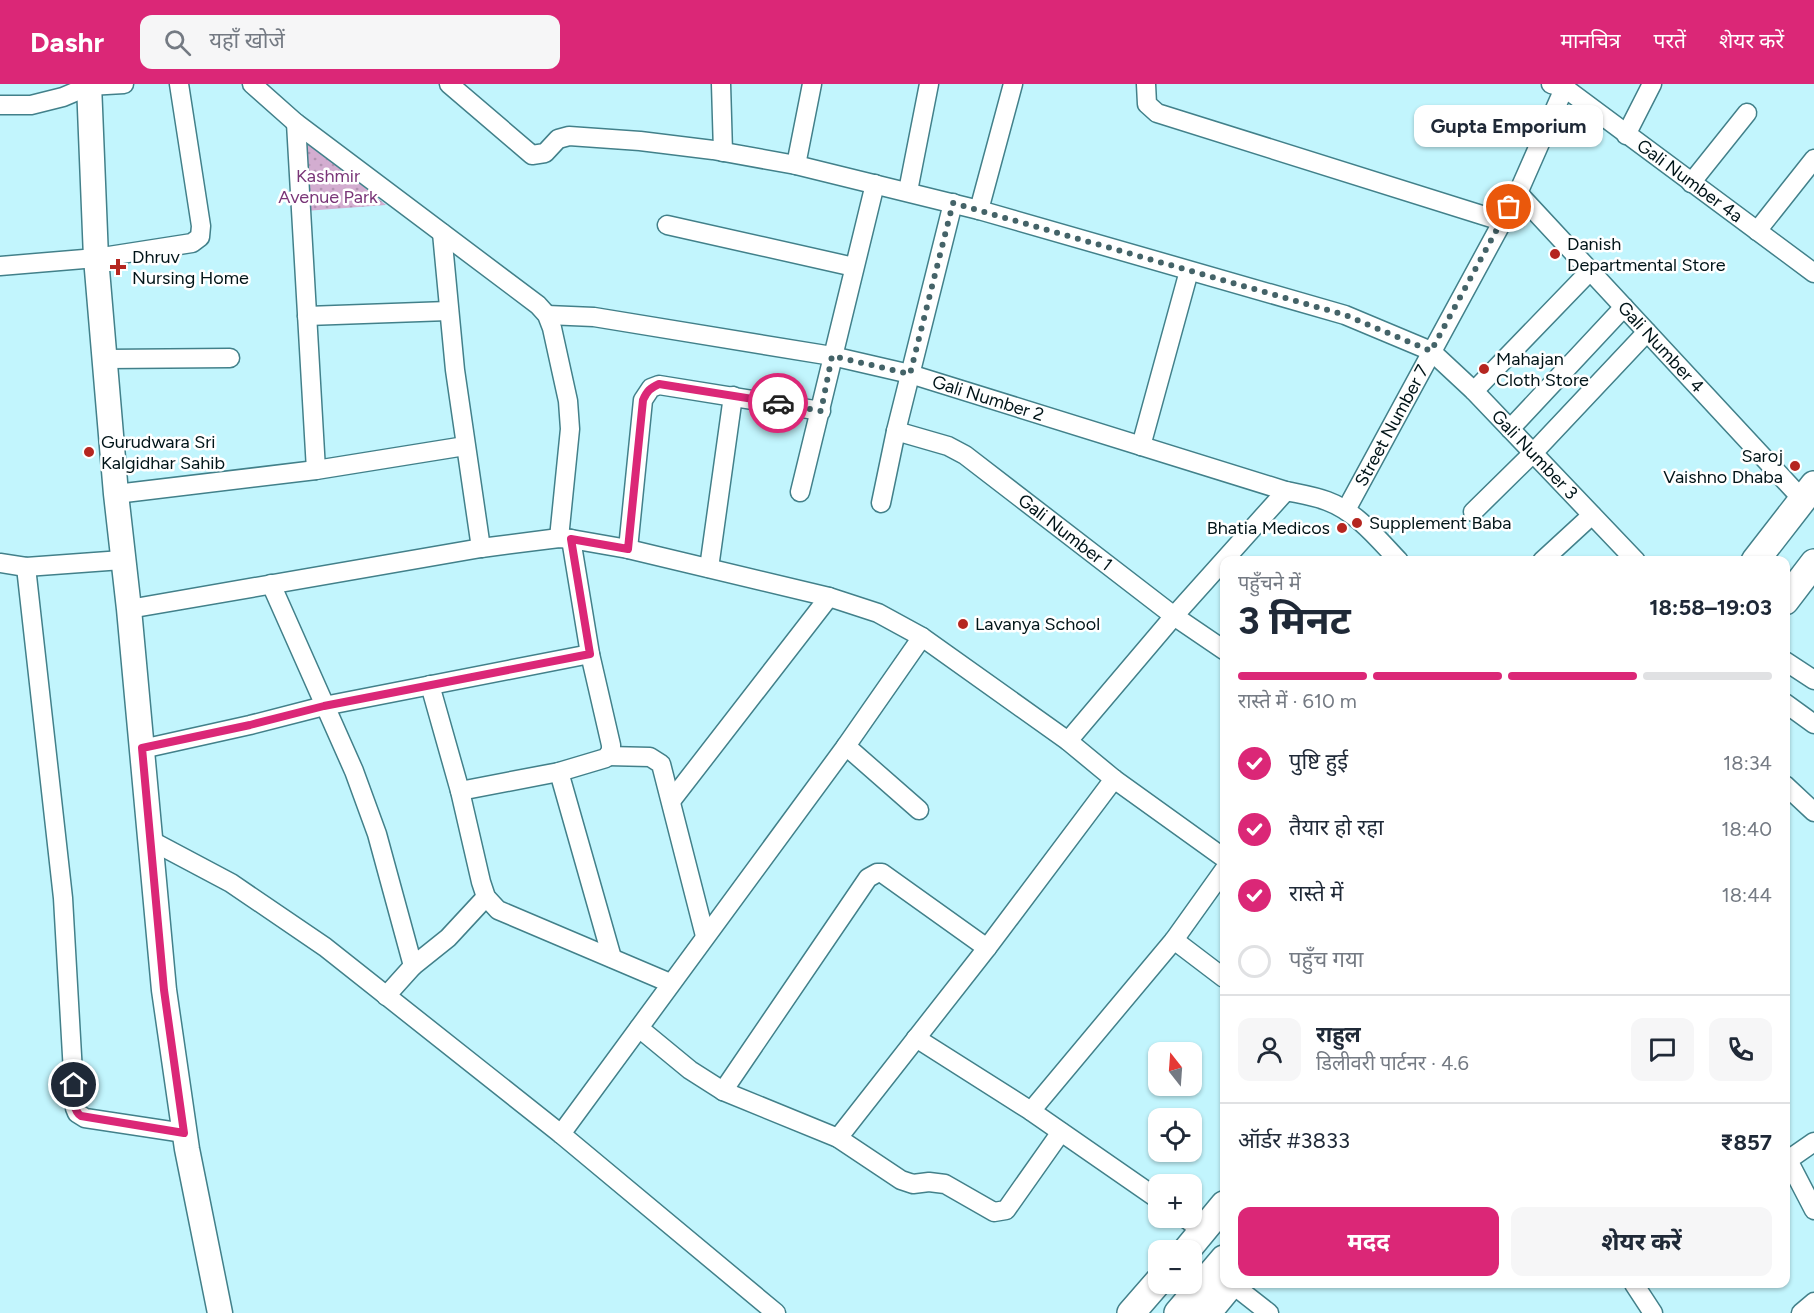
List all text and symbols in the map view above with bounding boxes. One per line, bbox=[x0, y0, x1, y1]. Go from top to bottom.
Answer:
search box bbox=[140, 15, 560, 69]
text: Dashr bbox=[30, 25, 104, 59]
icon: search bbox=[161, 26, 194, 59]
text: यहाँ खोजें bbox=[209, 27, 285, 54]
text: मानचित्र bbox=[1561, 28, 1621, 53]
text: परतें bbox=[1654, 28, 1686, 53]
text: शेयर करें bbox=[1719, 28, 1784, 53]
callout: Gupta Emporium bbox=[1414, 105, 1604, 147]
text: Gupta Emporium bbox=[1431, 114, 1587, 138]
street label: Gali Number 4a bbox=[1633, 134, 1747, 227]
park label: Kashmir Avenue Park bbox=[278, 165, 378, 208]
pin bbox=[1483, 181, 1534, 232]
icon: bag bbox=[1492, 190, 1525, 223]
place label: Danish Departmental Store bbox=[1567, 233, 1726, 276]
place label: Dhruv Nursing Home bbox=[132, 246, 249, 289]
marker: Danish Departmental Store bbox=[1548, 247, 1562, 261]
marker: Dhruv Nursing Home bbox=[109, 258, 127, 276]
street label: Gali Number 4 bbox=[1613, 297, 1709, 397]
place label: Mahajan Cloth Store bbox=[1496, 348, 1589, 391]
street label: Street Number 7 bbox=[1350, 361, 1434, 490]
marker: Mahajan Cloth Store bbox=[1477, 362, 1491, 376]
street label: Gali Number 2 bbox=[929, 371, 1047, 426]
courier bbox=[748, 373, 808, 433]
icon: car bbox=[762, 387, 795, 420]
street label: Gali Number 3 bbox=[1487, 405, 1582, 504]
place label: Gurudwara Sri Kalgidhar Sahib bbox=[101, 431, 225, 474]
marker: Gurudwara Sri Kalgidhar Sahib bbox=[82, 445, 96, 459]
place label: Saroj Vaishno Dhaba bbox=[1663, 445, 1783, 488]
marker: Saroj Vaishno Dhaba bbox=[1788, 459, 1802, 473]
street label: Gali Number 1 bbox=[1014, 489, 1117, 576]
place label: Supplement Baba bbox=[1369, 512, 1512, 534]
marker: Supplement Baba bbox=[1350, 516, 1364, 530]
place label: Bhatia Medicos bbox=[1207, 517, 1330, 539]
marker: Bhatia Medicos bbox=[1335, 521, 1349, 535]
text: पहुँचने में bbox=[1238, 571, 1301, 595]
text: 18:58–19:03 bbox=[1649, 594, 1772, 621]
text: 3 मिनट bbox=[1238, 597, 1351, 644]
place label: Lavanya School bbox=[975, 613, 1100, 635]
marker: Lavanya School bbox=[956, 617, 970, 631]
text: रास्ते में · 610 m bbox=[1238, 689, 1357, 713]
icon: check bbox=[1238, 747, 1271, 780]
text: पुष्टि हुई bbox=[1289, 748, 1348, 775]
text: 18:34 bbox=[1723, 751, 1772, 775]
icon: check bbox=[1238, 813, 1271, 846]
text: तैयार हो रहा bbox=[1289, 814, 1384, 841]
text: 18:40 bbox=[1721, 817, 1772, 841]
icon: check bbox=[1238, 879, 1271, 912]
text: रास्ते में bbox=[1289, 880, 1343, 907]
text: 18:44 bbox=[1722, 883, 1772, 907]
text: पहुँच गया bbox=[1289, 946, 1363, 973]
button: person bbox=[1238, 1018, 1301, 1081]
button: chat bbox=[1631, 1018, 1694, 1081]
button: phone bbox=[1709, 1018, 1772, 1081]
text: राहुल bbox=[1316, 1021, 1361, 1048]
north arrow bbox=[1148, 1042, 1202, 1096]
map controls bbox=[1148, 1042, 1202, 1294]
text: डिलीवरी पार्टनर · 4.6 bbox=[1316, 1051, 1469, 1075]
pin bbox=[48, 1059, 99, 1110]
icon: home bbox=[57, 1068, 90, 1101]
button: locate bbox=[1148, 1108, 1202, 1162]
text: ऑर्डर #3833 bbox=[1238, 1127, 1350, 1154]
text: ₹857 bbox=[1720, 1129, 1772, 1156]
button: + bbox=[1148, 1174, 1202, 1228]
button: मदद bbox=[1238, 1207, 1499, 1276]
button: शेयर करें bbox=[1511, 1207, 1772, 1276]
button: − bbox=[1148, 1240, 1202, 1294]

